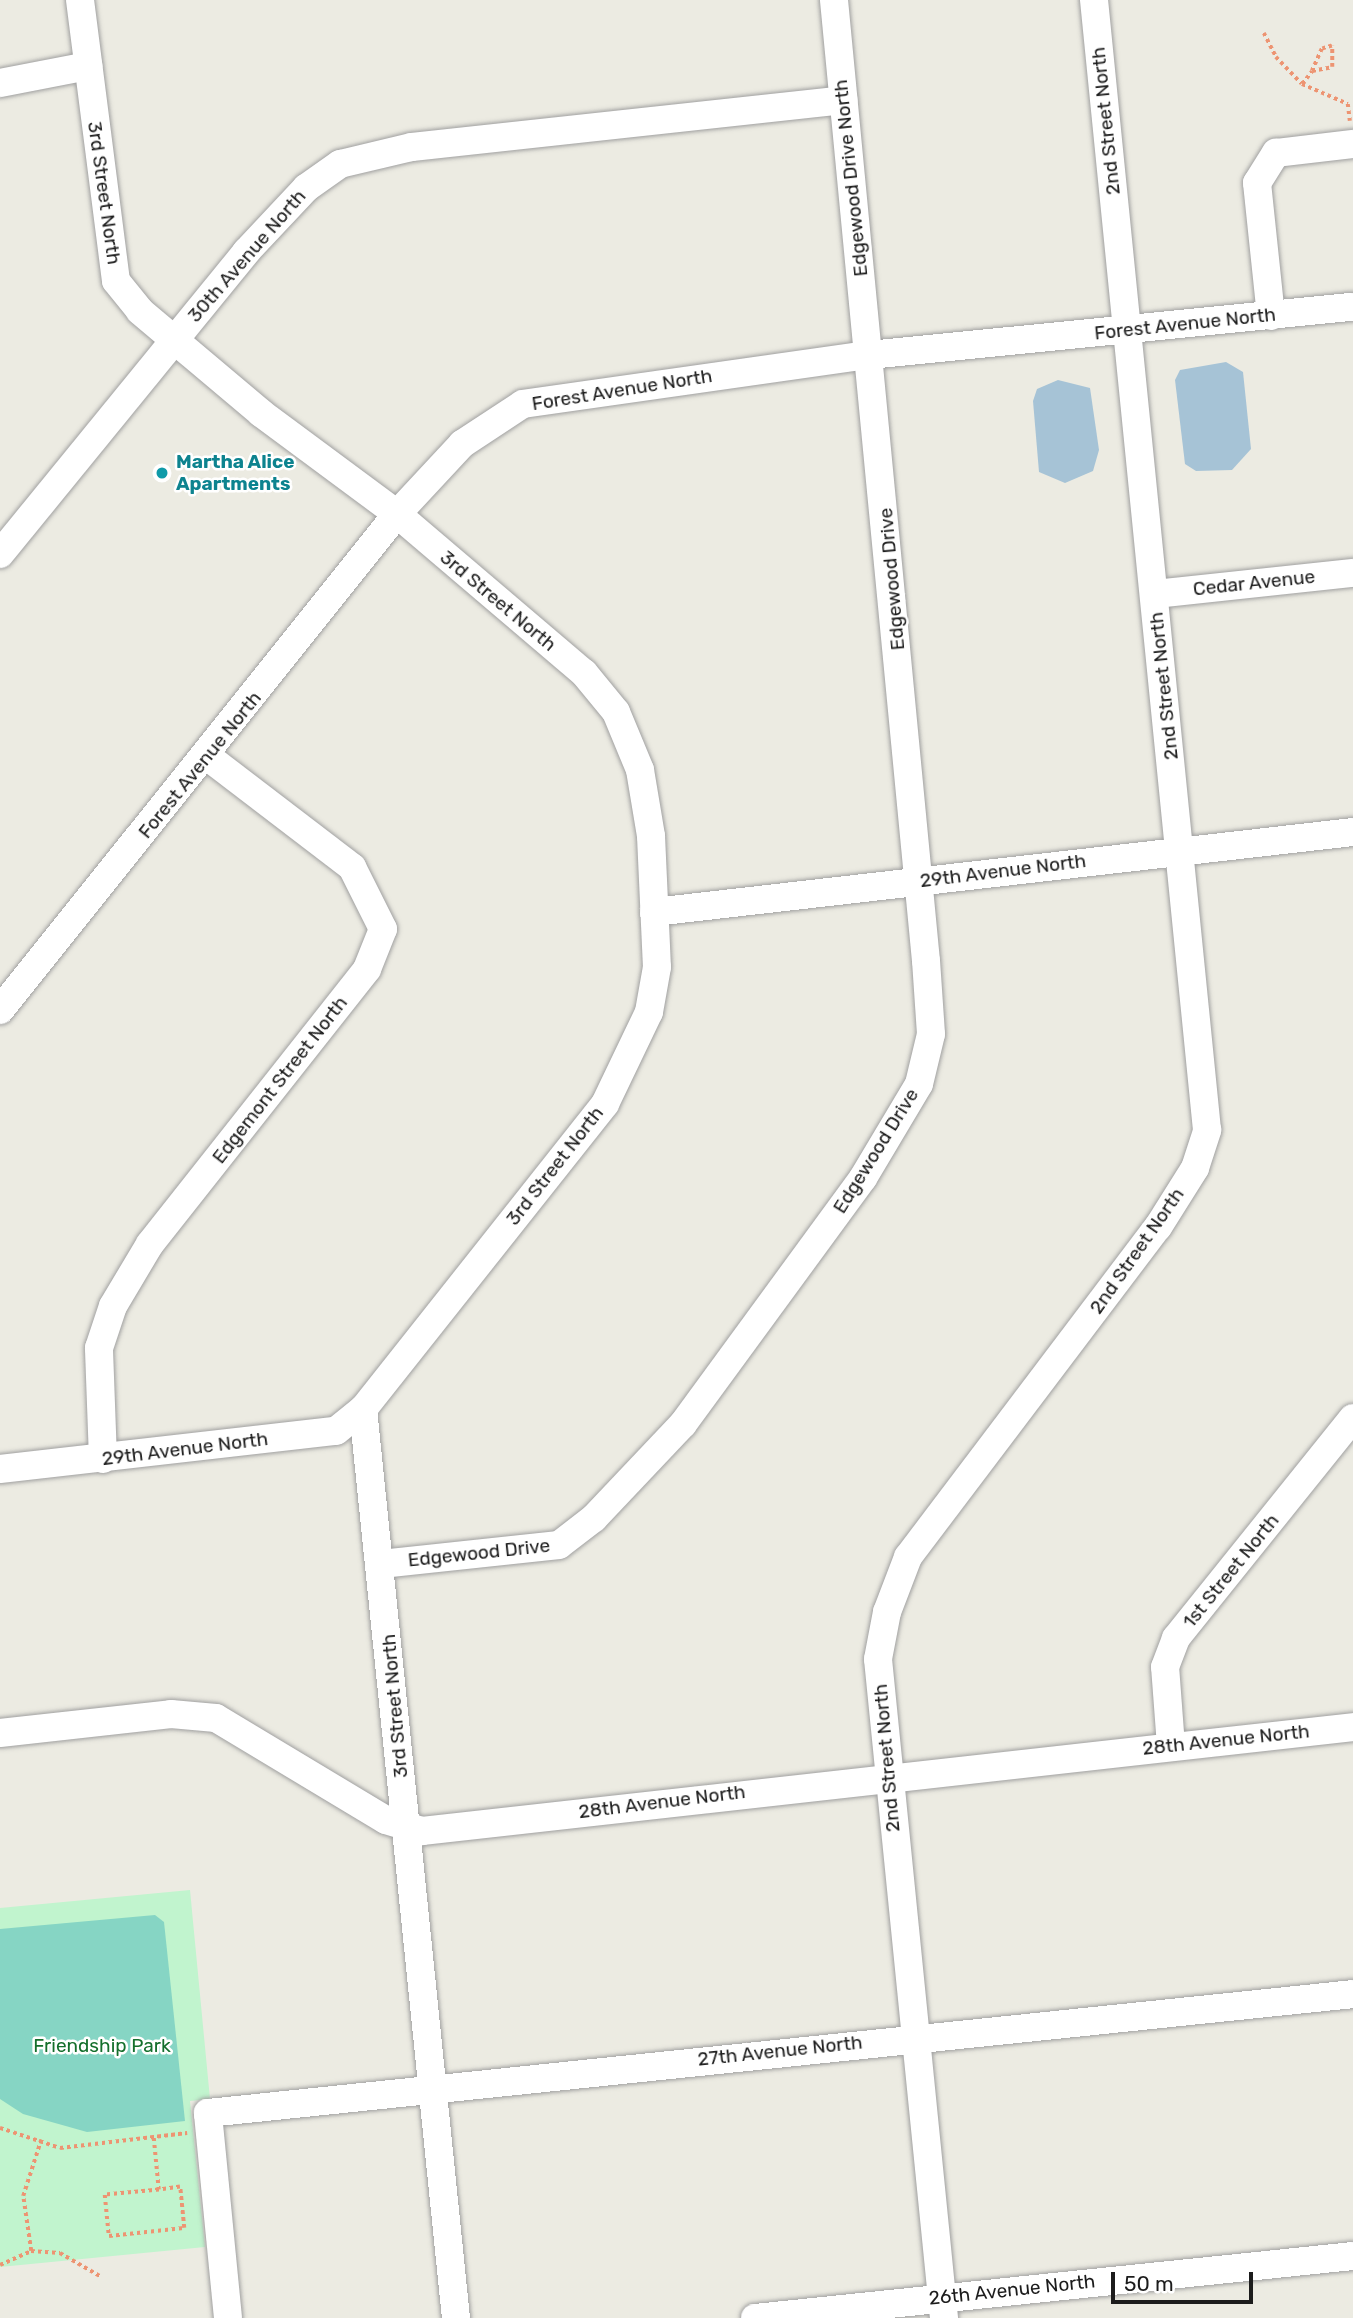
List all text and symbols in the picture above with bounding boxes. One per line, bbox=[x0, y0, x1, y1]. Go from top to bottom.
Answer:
street label: 2nd Street North bbox=[1087, 46, 1125, 196]
street label: Edgewood Drive North bbox=[829, 78, 873, 278]
street label: 3rd Street North bbox=[83, 120, 125, 266]
street label: 30th Avenue North bbox=[183, 185, 311, 327]
street label: Forest Avenue North bbox=[1093, 303, 1277, 345]
street label: Forest Avenue North bbox=[530, 364, 714, 416]
place label: Martha Alice Apartments bbox=[176, 451, 295, 495]
marker: Martha Alice Apartments bbox=[154, 465, 170, 481]
street label: Edgewood Drive bbox=[874, 507, 910, 651]
street label: 3rd Street North bbox=[435, 546, 561, 656]
street label: Cedar Avenue bbox=[1191, 565, 1317, 601]
street label: 2nd Street North bbox=[1145, 611, 1183, 761]
street label: Forest Avenue North bbox=[134, 687, 266, 843]
street label: 29th Avenue North bbox=[918, 849, 1088, 893]
street label: Edgemont Street North bbox=[208, 992, 352, 1168]
street label: Edgewood Drive bbox=[828, 1084, 924, 1218]
street label: 3rd Street North bbox=[502, 1102, 608, 1230]
street label: 2nd Street North bbox=[1085, 1184, 1189, 1318]
street label: 29th Avenue North bbox=[100, 1427, 270, 1471]
street label: 1st Street North bbox=[1178, 1510, 1284, 1632]
street label: Edgewood Drive bbox=[407, 1534, 551, 1572]
street label: 3rd Street North bbox=[377, 1633, 413, 1779]
street label: 2nd Street North bbox=[869, 1683, 905, 1833]
street label: 28th Avenue North bbox=[1141, 1720, 1311, 1760]
street label: 28th Avenue North bbox=[577, 1780, 747, 1824]
street label: 27th Avenue North bbox=[696, 2031, 864, 2071]
park label: Friendship Park bbox=[33, 2035, 171, 2057]
scale bar bbox=[1115, 2258, 1257, 2302]
street label: 26th Avenue North bbox=[927, 2270, 1097, 2310]
text: 50 m bbox=[1124, 2271, 1174, 2296]

